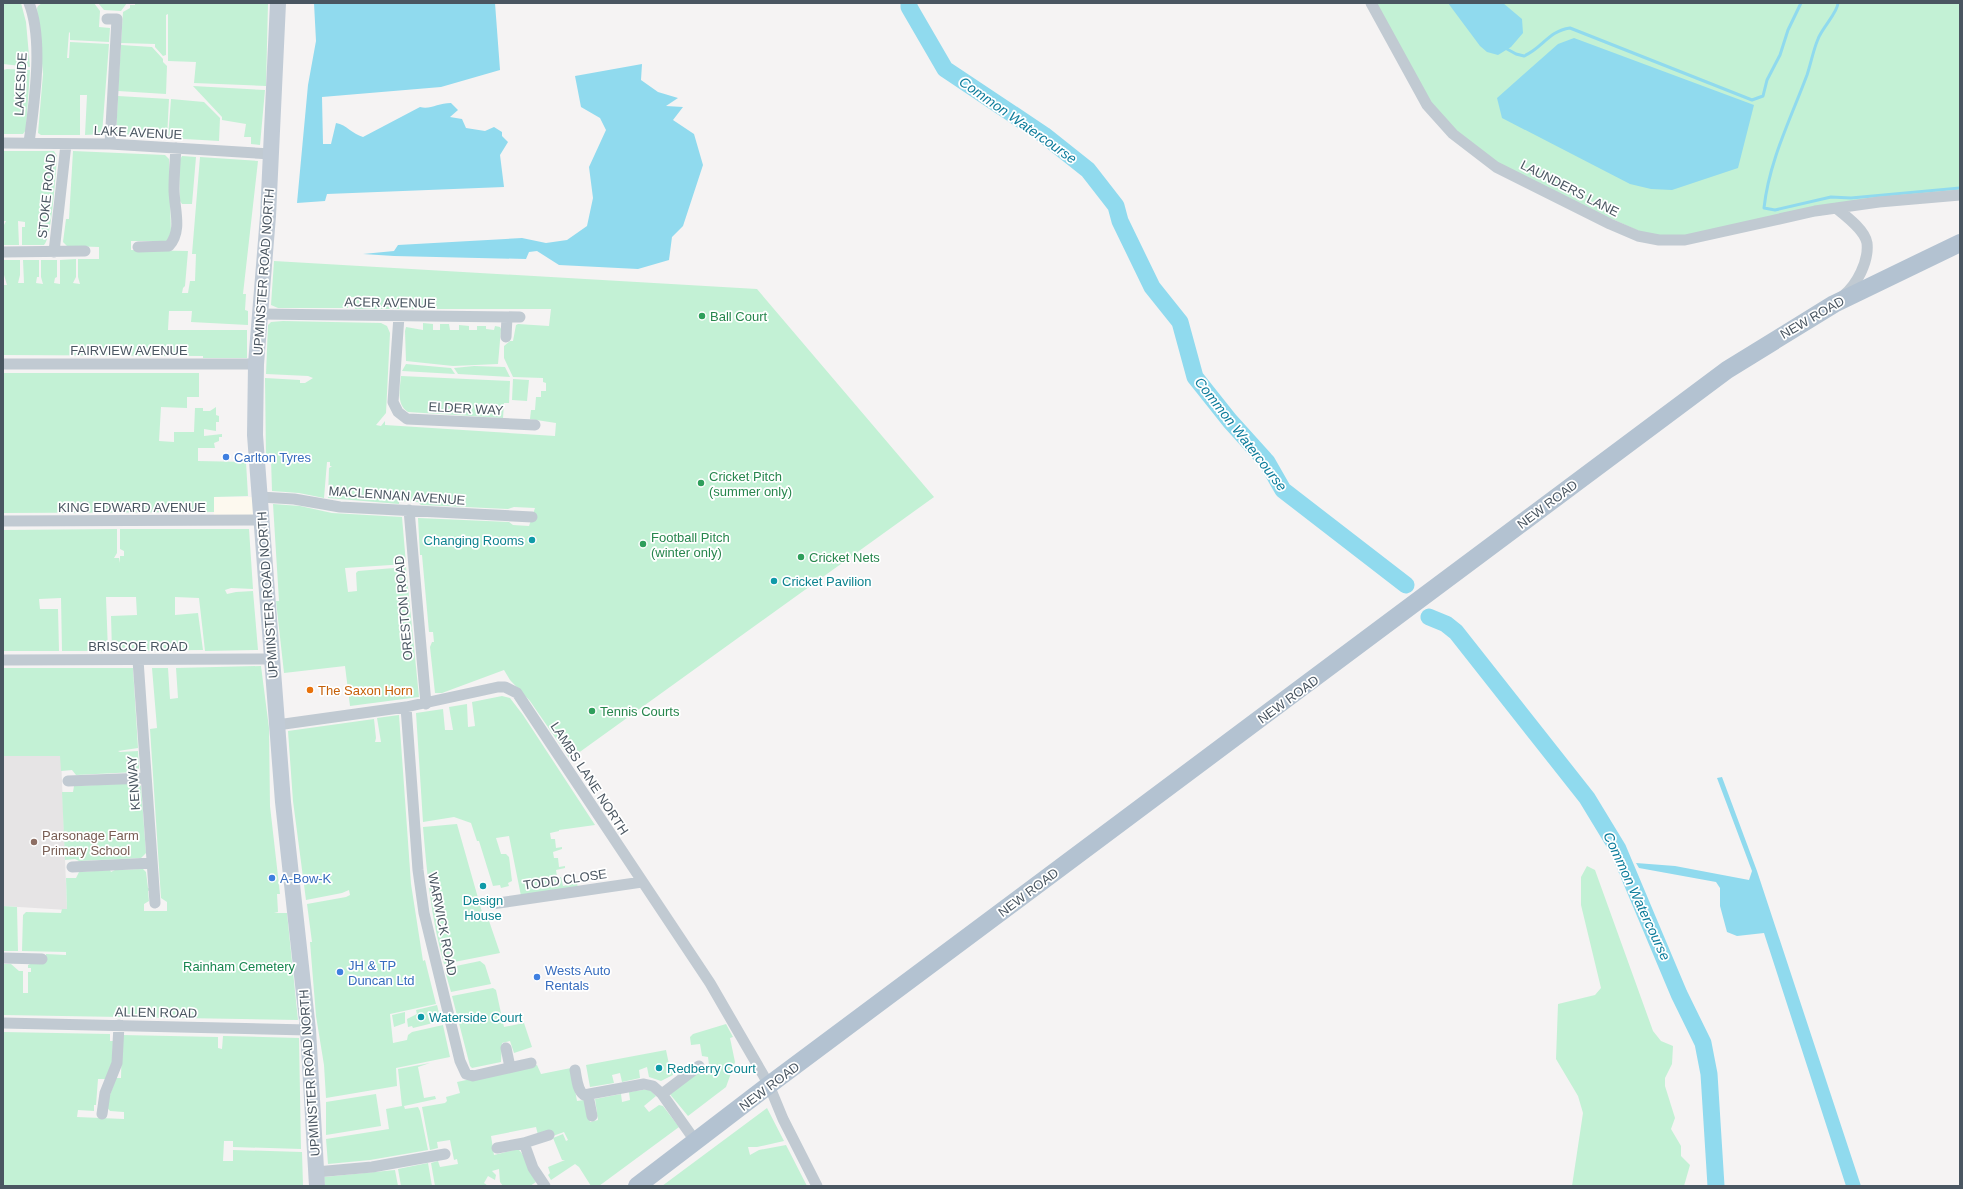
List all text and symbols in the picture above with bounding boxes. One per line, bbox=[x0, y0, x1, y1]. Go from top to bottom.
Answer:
street label: LAKESIDE bbox=[11, 52, 30, 116]
water label: Common Watercourse bbox=[956, 73, 1080, 167]
street label: LAKE AVENUE bbox=[93, 123, 183, 142]
street label: STOKE ROAD bbox=[35, 153, 58, 239]
street label: LAUNDERS LANE bbox=[1518, 157, 1622, 220]
street label: UPMINSTER ROAD NORTH bbox=[250, 188, 277, 356]
street label: NEW ROAD bbox=[1778, 293, 1847, 342]
street label: ACER AVENUE bbox=[344, 294, 436, 311]
place label: Ball Court bbox=[710, 309, 767, 324]
marker: Ball Court bbox=[697, 311, 707, 321]
street label: FAIRVIEW AVENUE bbox=[70, 343, 188, 358]
water label: Common Watercourse bbox=[1192, 374, 1290, 494]
street label: ELDER WAY bbox=[428, 399, 504, 418]
place label: Carlton Tyres bbox=[234, 450, 312, 465]
marker: Carlton Tyres bbox=[221, 452, 231, 462]
place label: Cricket Pitch (summer only) bbox=[709, 469, 792, 499]
street label: NEW ROAD bbox=[1514, 477, 1580, 532]
marker: Cricket Pitch (summer only) bbox=[696, 478, 706, 488]
street label: MACLENNAN AVENUE bbox=[328, 483, 466, 508]
street label: KING EDWARD AVENUE bbox=[58, 500, 206, 515]
street label: UPMINSTER ROAD NORTH bbox=[254, 511, 281, 679]
place label: Football Pitch (winter only) bbox=[651, 530, 730, 560]
place label: Changing Rooms bbox=[424, 533, 524, 548]
marker: Changing Rooms bbox=[527, 535, 537, 545]
marker: Football Pitch (winter only) bbox=[638, 539, 648, 549]
place label: Cricket Nets bbox=[809, 550, 880, 565]
marker: Cricket Nets bbox=[796, 552, 806, 562]
street label: ORESTON ROAD bbox=[391, 555, 416, 661]
place label: Cricket Pavilion bbox=[782, 574, 872, 589]
marker: Cricket Pavilion bbox=[769, 576, 779, 586]
street label: BRISCOE ROAD bbox=[88, 639, 188, 654]
street label: NEW ROAD bbox=[1255, 672, 1322, 726]
place label: The Saxon Horn bbox=[318, 683, 413, 698]
marker: The Saxon Horn bbox=[305, 685, 315, 695]
place label: Tennis Courts bbox=[600, 704, 680, 719]
marker: Tennis Courts bbox=[587, 706, 597, 716]
street label: LAMBS LANE NORTH bbox=[548, 719, 632, 837]
street label: KENWAY bbox=[124, 755, 143, 811]
place label: Parsonage Farm Primary School bbox=[42, 828, 139, 858]
water label: Common Watercourse bbox=[1600, 829, 1674, 963]
marker: Parsonage Farm Primary School bbox=[29, 837, 39, 847]
street label: NEW ROAD bbox=[995, 865, 1061, 920]
street label: TODD CLOSE bbox=[522, 866, 608, 893]
place label: A-Bow-K bbox=[280, 871, 332, 886]
street label: WARWICK ROAD bbox=[425, 871, 460, 977]
marker: A-Bow-K bbox=[267, 873, 277, 883]
marker: Design House bbox=[478, 881, 488, 891]
place label: Design House bbox=[463, 893, 503, 923]
place label: JH & TP Duncan Ltd bbox=[348, 958, 415, 988]
park label: Rainham Cemetery bbox=[183, 959, 295, 974]
place label: Wests Auto Rentals bbox=[545, 963, 611, 993]
marker: JH & TP Duncan Ltd bbox=[335, 967, 345, 977]
marker: Wests Auto Rentals bbox=[532, 972, 542, 982]
street label: UPMINSTER ROAD NORTH bbox=[296, 989, 323, 1157]
street label: ALLEN ROAD bbox=[115, 1004, 197, 1021]
place label: Waterside Court bbox=[429, 1010, 523, 1025]
marker: Waterside Court bbox=[416, 1012, 426, 1022]
street label: NEW ROAD bbox=[736, 1059, 802, 1114]
place label: Redberry Court bbox=[667, 1061, 756, 1076]
marker: Redberry Court bbox=[654, 1063, 664, 1073]

